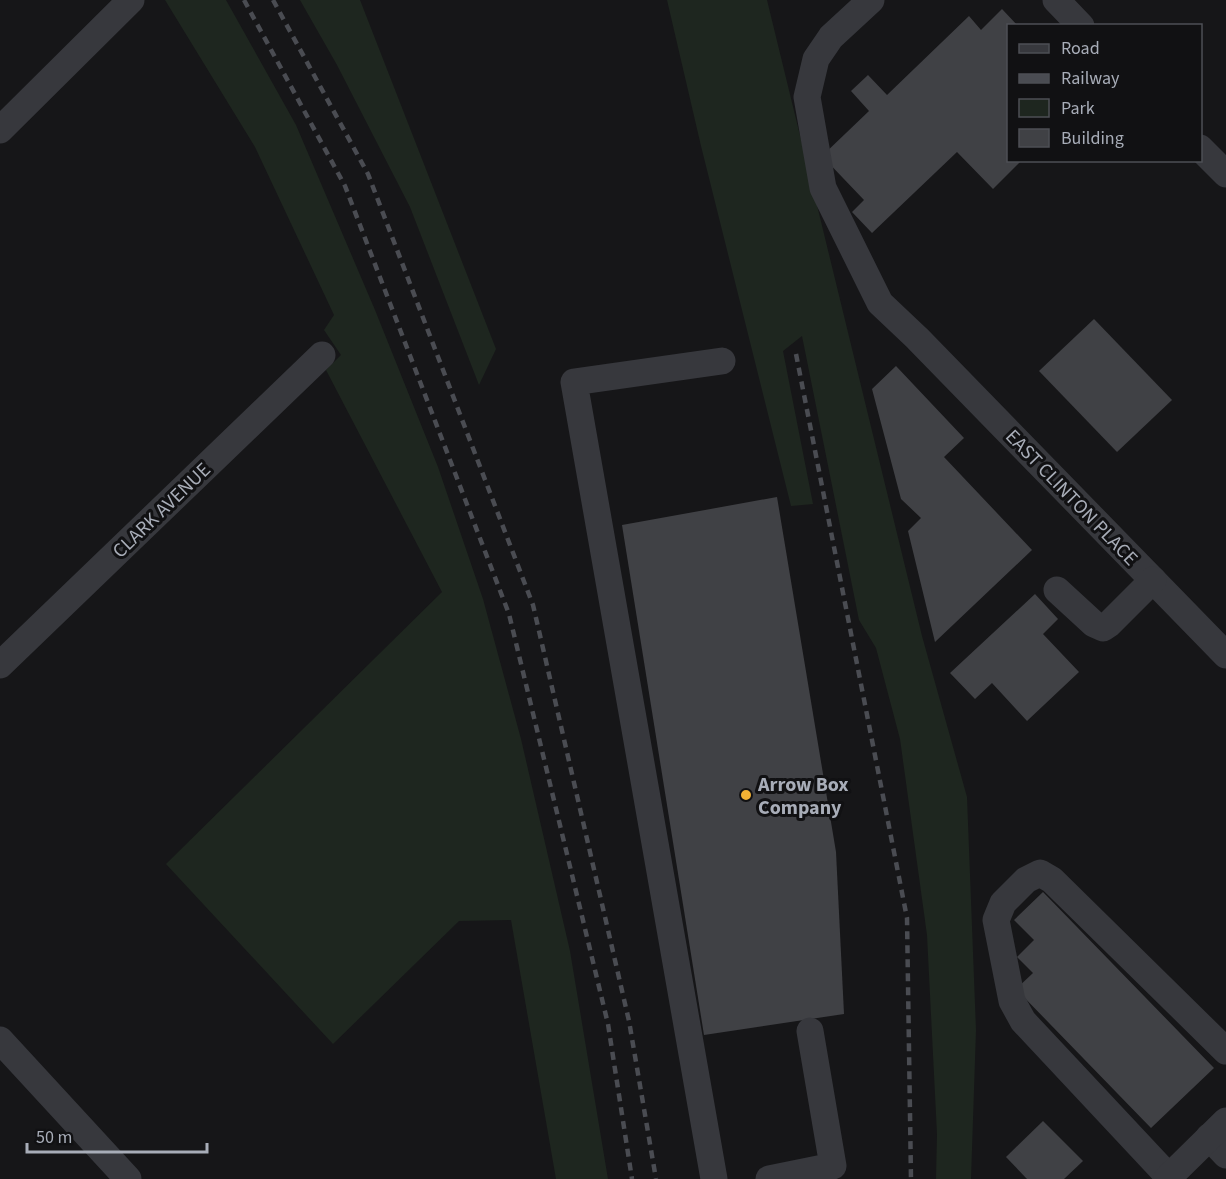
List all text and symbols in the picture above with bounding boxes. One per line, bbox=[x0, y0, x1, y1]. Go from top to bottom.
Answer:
legend bbox=[1007, 24, 1202, 162]
text: Road bbox=[1061, 36, 1100, 61]
text: Railway bbox=[1061, 66, 1120, 91]
text: Park bbox=[1061, 96, 1095, 121]
text: Building bbox=[1061, 126, 1124, 151]
street label: EAST CLINTON PLACE bbox=[999, 423, 1144, 572]
street label: CLARK AVENUE bbox=[106, 457, 217, 565]
place label: Arrow Box Company bbox=[757, 771, 849, 822]
marker: Arrow Box Company bbox=[739, 788, 753, 802]
scale bar bbox=[27, 1116, 207, 1154]
text: 50 m bbox=[36, 1125, 72, 1150]

